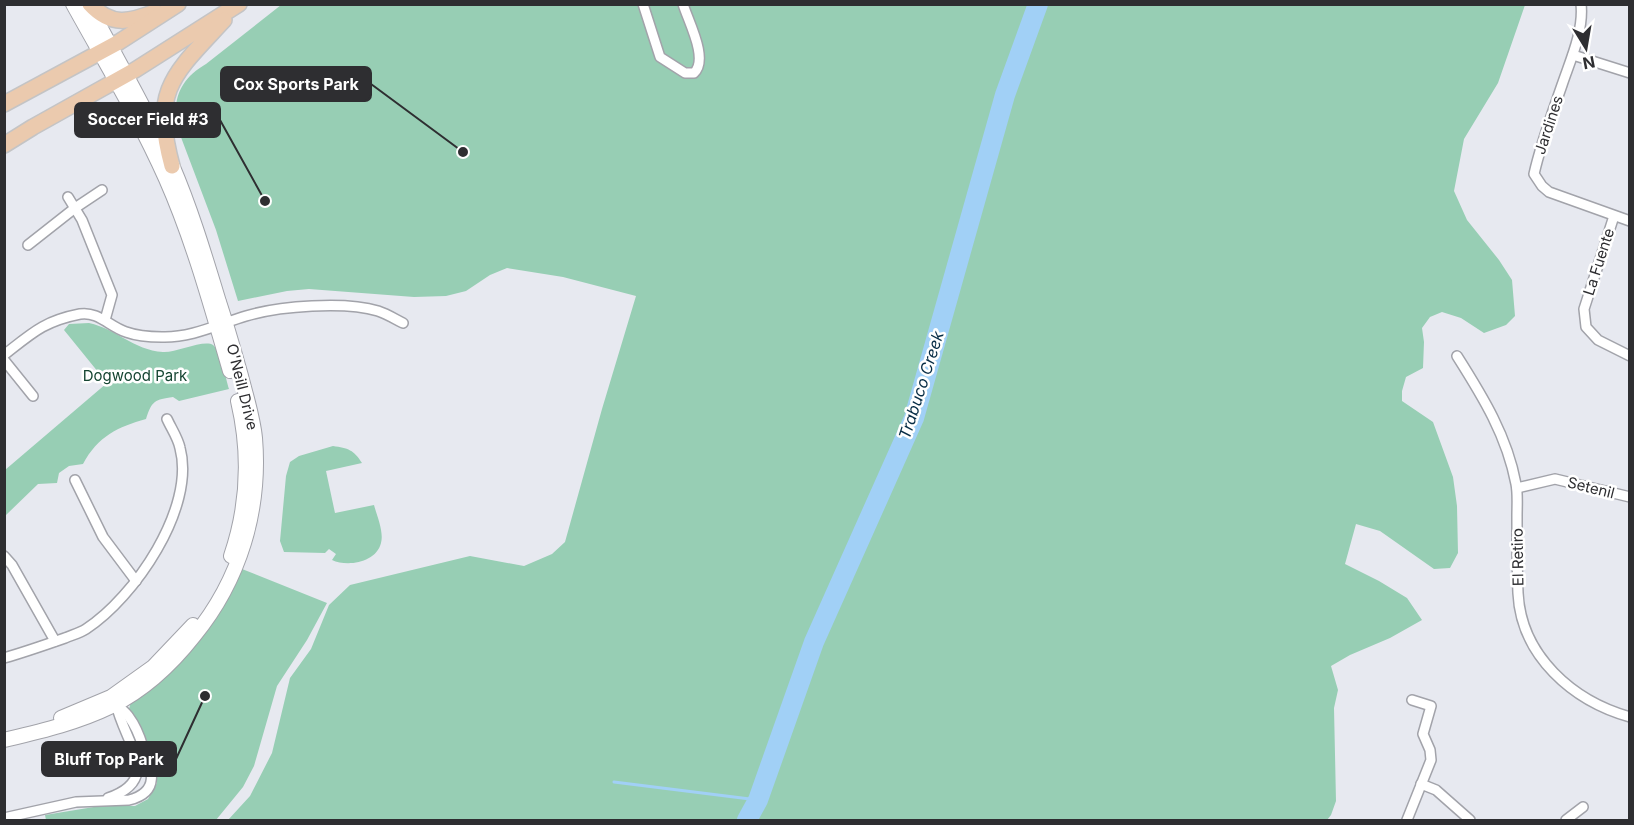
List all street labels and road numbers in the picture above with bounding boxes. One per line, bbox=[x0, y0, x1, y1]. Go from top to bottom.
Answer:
street label: Jardines bbox=[1530, 93, 1567, 157]
street label: La Fuente bbox=[1579, 226, 1618, 298]
street label: O'Neill Drive bbox=[223, 342, 262, 432]
street label: Setenil bbox=[1566, 472, 1617, 503]
street label: El Retiro bbox=[1507, 528, 1528, 586]

